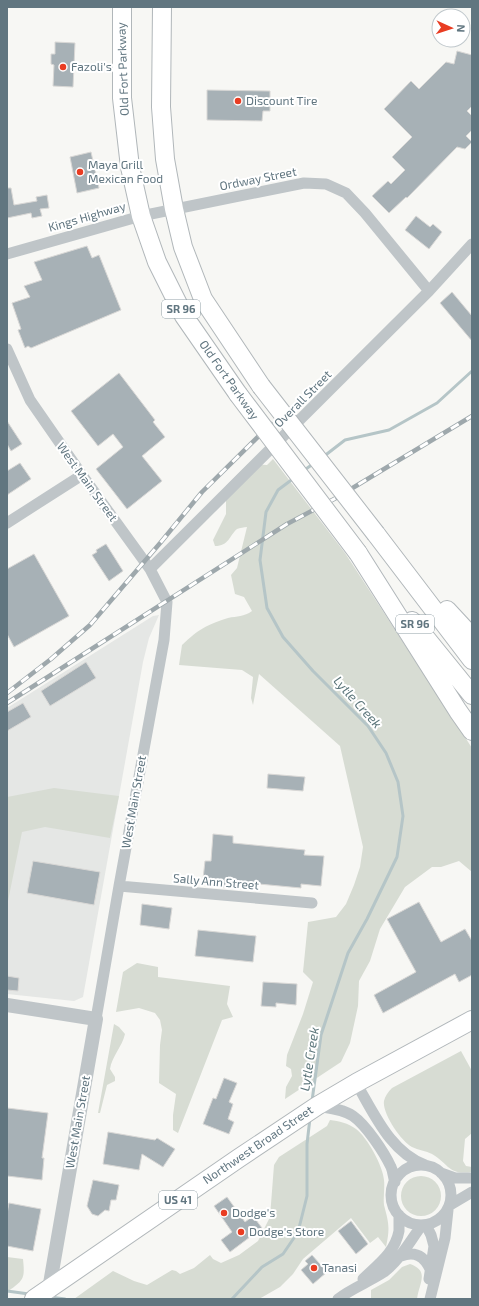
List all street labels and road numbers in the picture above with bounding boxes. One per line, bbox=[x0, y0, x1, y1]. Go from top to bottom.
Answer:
street label: Old Fort Parkway bbox=[113, 21, 131, 116]
street label: Ordway Street bbox=[218, 164, 298, 192]
street label: Kings Highway bbox=[46, 198, 128, 234]
road number: SR 96 bbox=[162, 300, 200, 318]
street label: Old Fort Parkway bbox=[197, 337, 263, 422]
street label: Overall Street bbox=[271, 367, 334, 430]
street label: West Main Street bbox=[55, 439, 121, 524]
road number: SR 96 bbox=[396, 615, 434, 633]
street label: West Main Street bbox=[118, 754, 148, 849]
street label: Sally Ann Street bbox=[173, 870, 260, 892]
street label: West Main Street bbox=[62, 1074, 92, 1169]
street label: Northwest Broad Street bbox=[200, 1102, 315, 1186]
road number: US 41 bbox=[159, 1191, 197, 1209]

